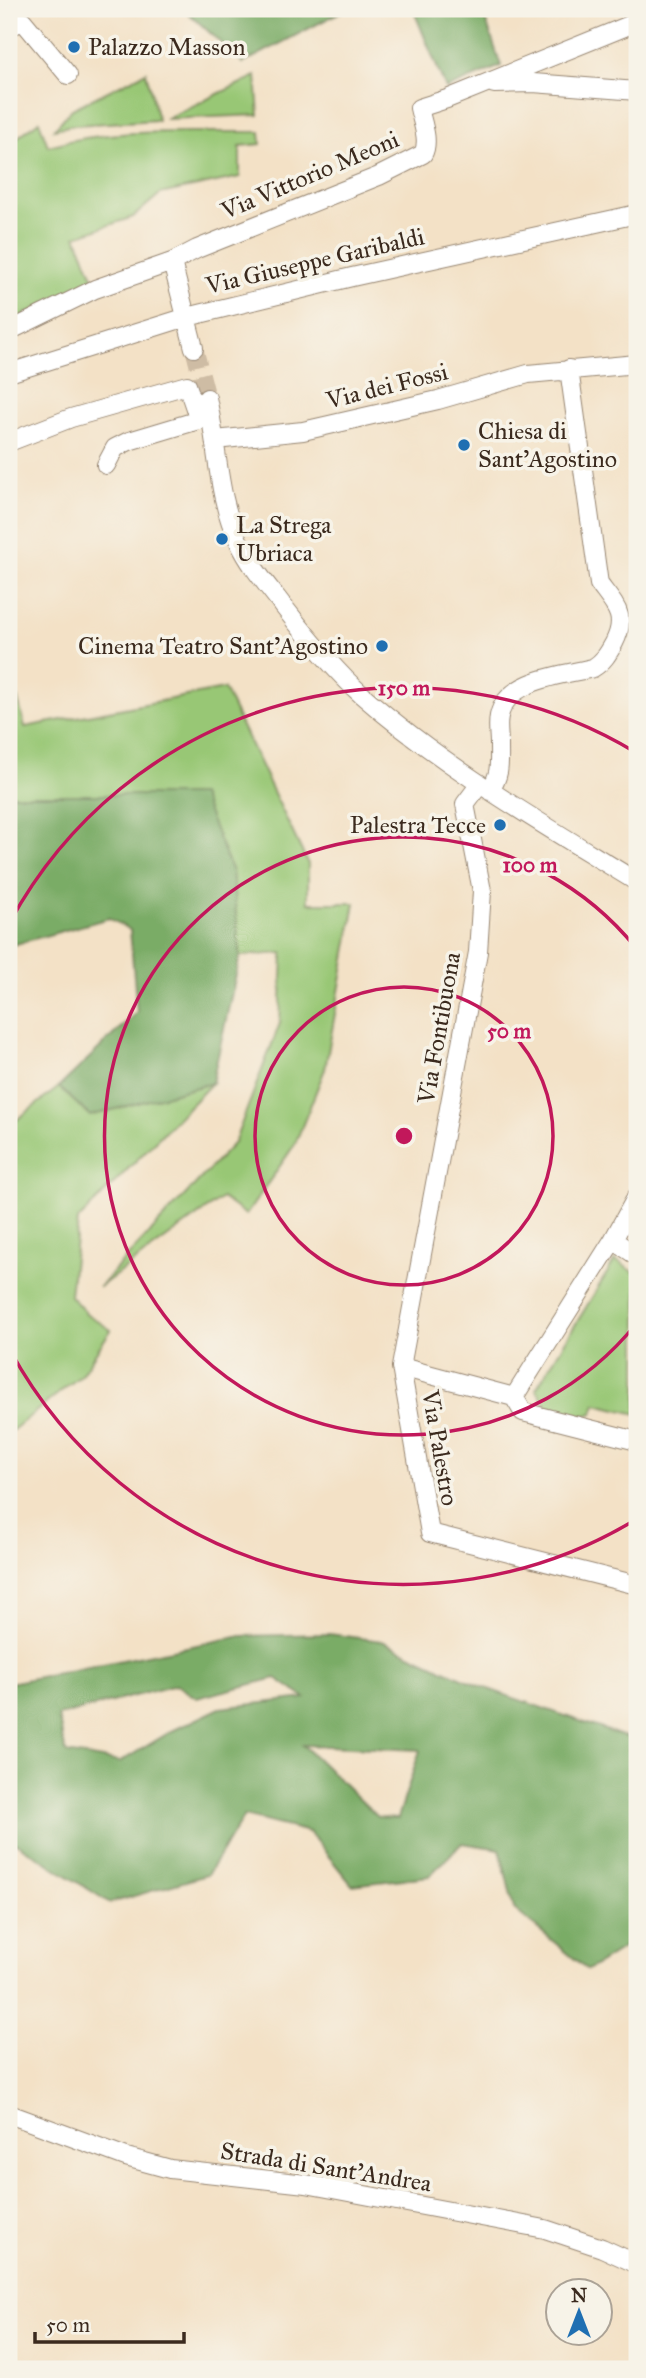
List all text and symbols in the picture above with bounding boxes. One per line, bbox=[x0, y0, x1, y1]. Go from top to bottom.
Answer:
place label: Palazzo Masson bbox=[88, 32, 245, 62]
marker: Palazzo Masson bbox=[66, 39, 82, 55]
street label: Via Vittorio Meoni bbox=[216, 124, 404, 226]
street label: Via Giuseppe Garibaldi bbox=[202, 221, 428, 301]
street label: Via dei Fossi bbox=[322, 356, 451, 416]
place label: Chiesa di Sant'Agostino bbox=[478, 416, 617, 474]
marker: Chiesa di Sant'Agostino bbox=[456, 437, 472, 453]
place label: La Strega Ubriaca bbox=[236, 510, 332, 568]
marker: La Strega Ubriaca bbox=[214, 531, 230, 547]
place label: Cinema Teatro Sant'Agostino bbox=[78, 631, 368, 661]
marker: Cinema Teatro Sant'Agostino bbox=[374, 638, 390, 654]
text: 150 m bbox=[378, 675, 430, 701]
place label: Palestra Tecce bbox=[350, 810, 486, 840]
marker: Palestra Tecce bbox=[492, 817, 508, 833]
text: 100 m bbox=[503, 852, 558, 878]
street label: Via Fontibuona bbox=[411, 949, 467, 1107]
text: 50 m bbox=[487, 1018, 531, 1044]
centre of rings bbox=[392, 1124, 416, 1148]
street label: Via Palestro bbox=[415, 1387, 465, 1508]
street label: Strada di Sant'Andrea bbox=[218, 2136, 434, 2199]
north arrow bbox=[544, 2276, 614, 2346]
text: N bbox=[571, 2284, 587, 2307]
scale bar bbox=[35, 2301, 184, 2345]
text: 50 m bbox=[46, 2312, 91, 2338]

